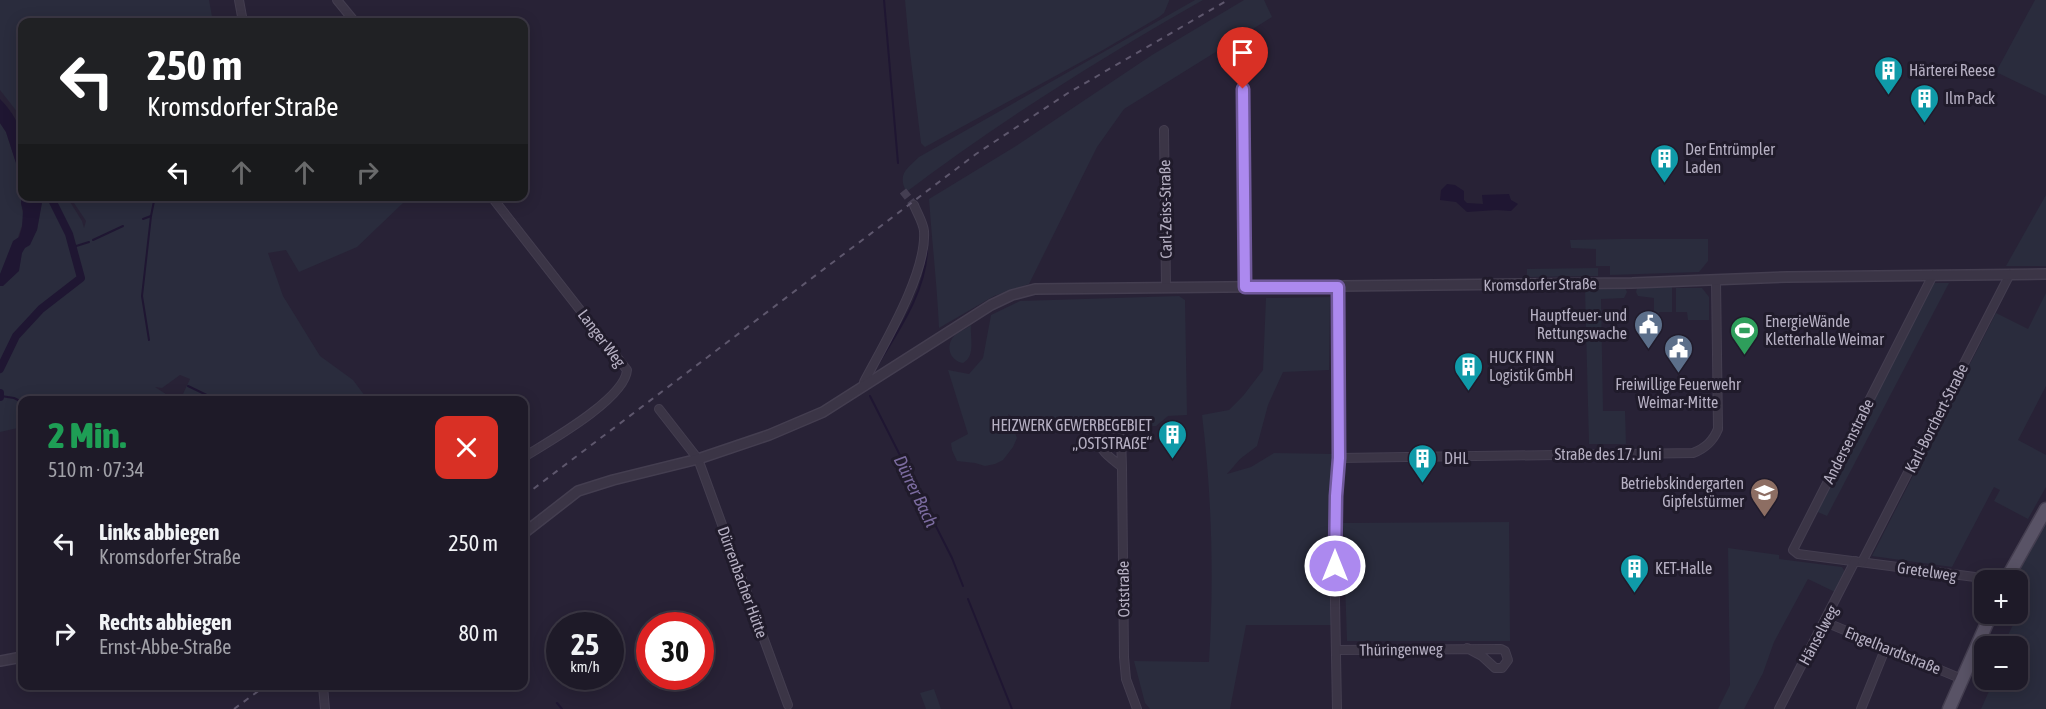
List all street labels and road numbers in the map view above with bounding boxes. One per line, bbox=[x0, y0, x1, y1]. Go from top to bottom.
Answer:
street label: Carl-Zeiss-Straße bbox=[1155, 159, 1175, 259]
street label: Kromsdorfer Straße bbox=[1483, 274, 1597, 294]
street label: Langer Weg bbox=[574, 306, 630, 371]
street label: Karl-Borchert-Straße bbox=[1901, 361, 1971, 475]
street label: Andersenstraße bbox=[1819, 396, 1877, 486]
street label: Straße des 17. Juni bbox=[1554, 445, 1662, 463]
street label: Dürrenbacher Hütte bbox=[714, 524, 772, 640]
street label: Gretelweg bbox=[1896, 558, 1958, 585]
street label: Oststraße bbox=[1114, 561, 1132, 617]
street label: Hänselweg bbox=[1795, 602, 1842, 668]
street label: Engelhardtstraße bbox=[1842, 623, 1943, 678]
street label: Thüringenweg bbox=[1359, 639, 1443, 660]

